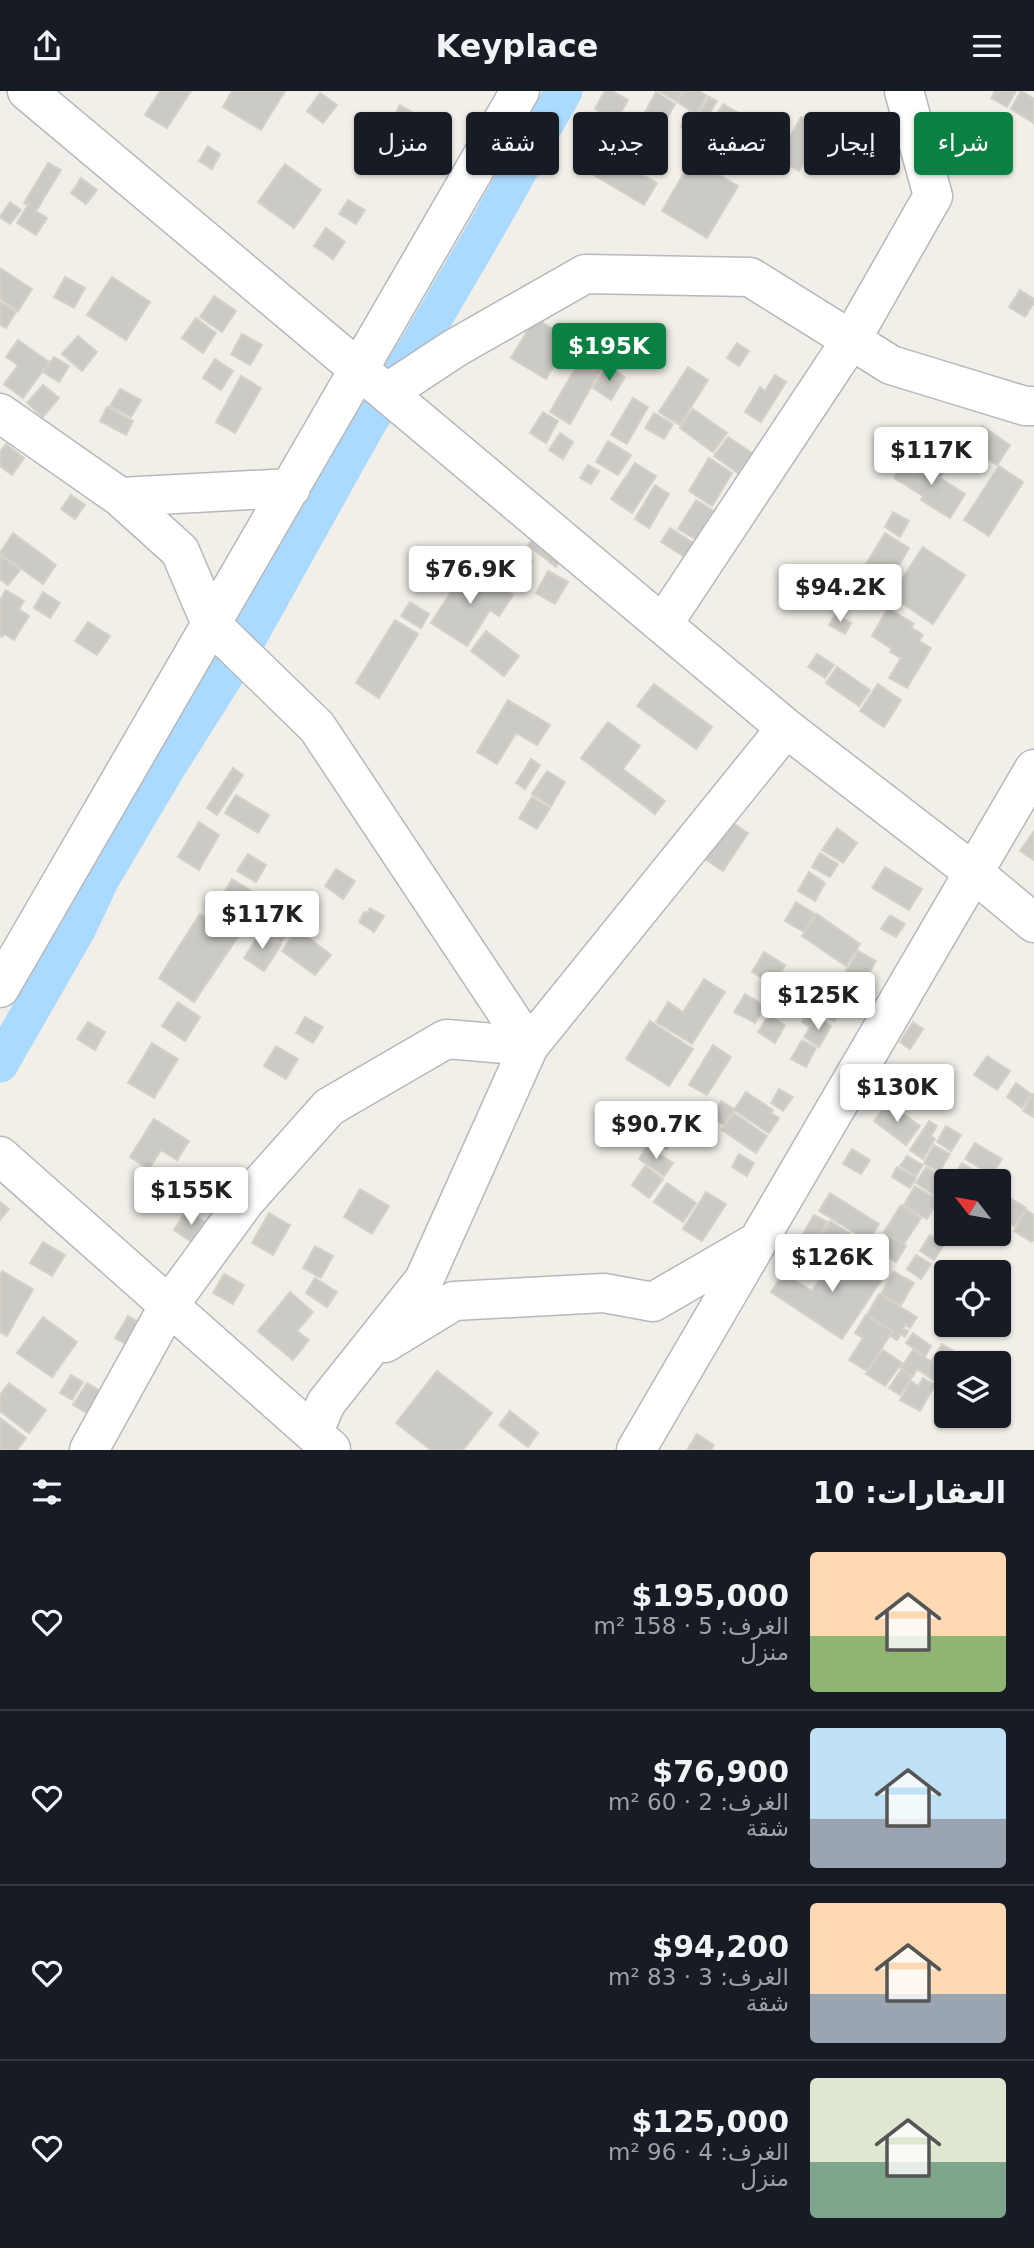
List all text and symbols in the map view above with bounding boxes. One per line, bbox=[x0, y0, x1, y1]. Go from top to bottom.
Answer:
icon: share bbox=[28, 27, 66, 65]
text: Keyplace bbox=[436, 27, 598, 65]
icon: menu bbox=[968, 27, 1006, 65]
chip: منزل bbox=[354, 112, 452, 175]
chip: شقة bbox=[466, 112, 559, 175]
chip: جديد bbox=[573, 112, 668, 175]
chip: تصفية bbox=[682, 112, 790, 175]
chip: إيجار bbox=[804, 112, 900, 175]
chip: شراء bbox=[914, 112, 1013, 175]
pin: $195K bbox=[560, 323, 658, 383]
text: $195K bbox=[568, 333, 650, 359]
pin: $117K bbox=[882, 427, 980, 487]
text: $117K bbox=[890, 437, 972, 463]
pin: $76.9K bbox=[413, 547, 527, 606]
text: $76.9K bbox=[425, 556, 515, 582]
pin: $94.2K bbox=[783, 565, 897, 624]
text: $94.2K bbox=[795, 574, 885, 600]
pin: $117K bbox=[213, 891, 311, 951]
text: $117K bbox=[221, 901, 303, 927]
pin: $125K bbox=[769, 972, 867, 1032]
text: $125K bbox=[777, 982, 859, 1008]
pin: $130K bbox=[848, 1065, 946, 1124]
text: $130K bbox=[856, 1074, 938, 1100]
pin: $90.7K bbox=[599, 1101, 713, 1161]
text: $90.7K bbox=[611, 1111, 701, 1137]
pin: $155K bbox=[142, 1167, 240, 1227]
north arrow bbox=[934, 1169, 1012, 1246]
map controls bbox=[934, 1169, 1011, 1428]
text: $155K bbox=[150, 1177, 232, 1203]
pin: $126K bbox=[783, 1235, 881, 1294]
text: $126K bbox=[791, 1244, 873, 1270]
button: locate bbox=[934, 1260, 1011, 1337]
button: layers bbox=[934, 1351, 1011, 1428]
icon: filters bbox=[28, 1473, 66, 1511]
text: العقارات: 10 bbox=[813, 1475, 1006, 1510]
text: $195,000 bbox=[631, 1578, 789, 1613]
icon: home bbox=[866, 1580, 950, 1664]
icon: heart bbox=[28, 1603, 66, 1641]
text: الغرف: 5 · 158 m² bbox=[593, 1613, 789, 1639]
text: منزل bbox=[740, 1639, 789, 1665]
text: $76,900 bbox=[652, 1754, 789, 1789]
icon: home bbox=[866, 1756, 950, 1840]
icon: heart bbox=[28, 1779, 66, 1817]
text: الغرف: 2 · 60 m² bbox=[608, 1789, 789, 1815]
text: شقة bbox=[746, 1815, 789, 1841]
text: $94,200 bbox=[652, 1929, 789, 1964]
icon: home bbox=[866, 1931, 950, 2015]
icon: heart bbox=[28, 1954, 66, 1992]
text: الغرف: 3 · 83 m² bbox=[608, 1964, 789, 1990]
text: شقة bbox=[746, 1990, 789, 2016]
text: $125,000 bbox=[631, 2104, 789, 2139]
icon: home bbox=[866, 2106, 950, 2190]
icon: heart bbox=[28, 2129, 66, 2167]
text: الغرف: 4 · 96 m² bbox=[608, 2139, 789, 2165]
text: منزل bbox=[740, 2165, 789, 2191]

